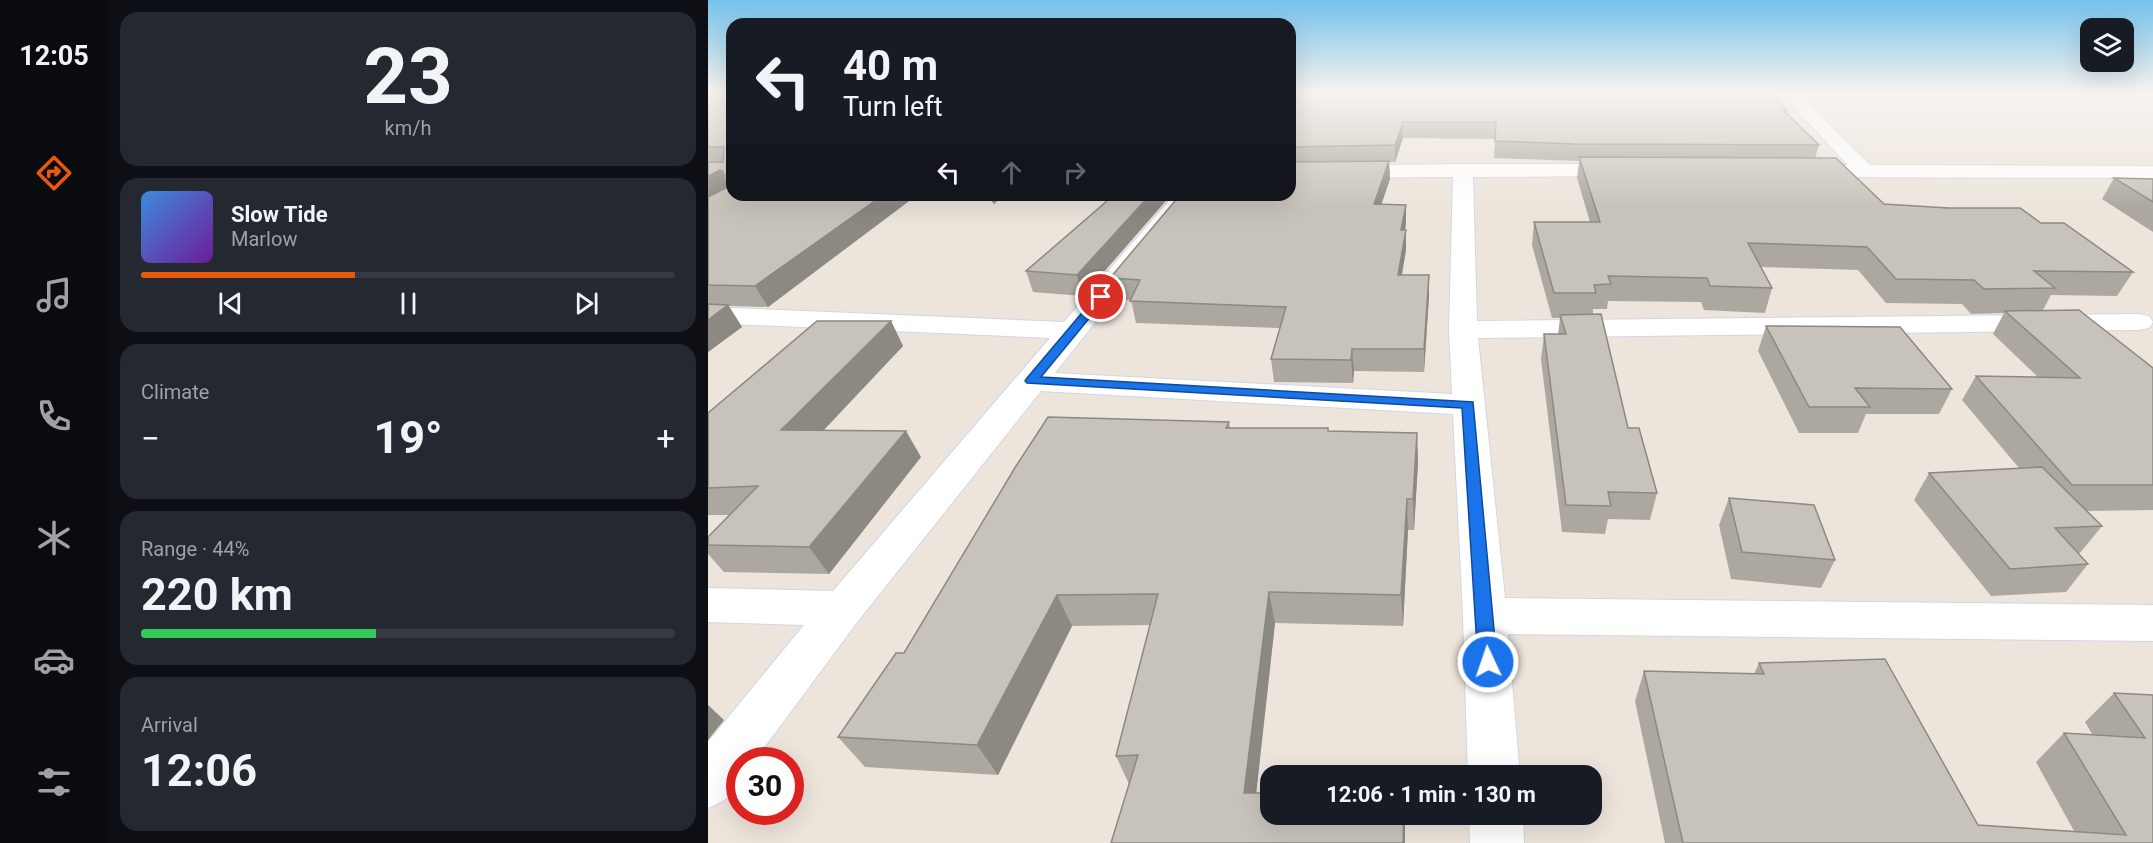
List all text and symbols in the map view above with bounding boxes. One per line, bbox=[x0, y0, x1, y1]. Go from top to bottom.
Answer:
map controls bbox=[2080, 18, 2134, 72]
button: layers bbox=[2080, 18, 2134, 72]
text: 23 bbox=[363, 31, 453, 122]
text: 12:05 bbox=[19, 40, 89, 72]
text: 40 m bbox=[843, 41, 938, 90]
icon: left bbox=[744, 42, 822, 120]
text: Turn left bbox=[843, 91, 943, 123]
text: km/h bbox=[385, 116, 431, 140]
icon: directions bbox=[33, 152, 75, 194]
icon: left bbox=[932, 156, 965, 189]
icon: ahead bbox=[995, 156, 1028, 189]
icon: right bbox=[1058, 156, 1091, 189]
text: Slow Tide bbox=[231, 202, 328, 227]
text: Marlow bbox=[231, 227, 297, 251]
pin bbox=[1075, 271, 1126, 322]
icon: music bbox=[33, 274, 75, 316]
icon: arrive bbox=[1084, 280, 1117, 313]
icon: previous bbox=[214, 287, 247, 320]
icon: pause bbox=[392, 287, 425, 320]
icon: next bbox=[570, 287, 603, 320]
text: Climate bbox=[141, 380, 209, 404]
icon: phone bbox=[33, 395, 75, 437]
text: 19° bbox=[373, 411, 443, 464]
text: − bbox=[141, 419, 160, 458]
text: + bbox=[656, 419, 675, 458]
icon: climate bbox=[33, 517, 75, 559]
text: Range · 44% bbox=[141, 537, 249, 561]
text: 220 km bbox=[141, 568, 293, 621]
position arrow bbox=[1456, 630, 1520, 694]
icon: car bbox=[33, 639, 75, 681]
text: Arrival bbox=[141, 713, 198, 737]
text: 12:06 bbox=[141, 744, 257, 797]
speed limit sign: 30 bbox=[726, 747, 804, 825]
icon: filters bbox=[33, 761, 75, 803]
text: 12:06 · 1 min · 130 m bbox=[1326, 782, 1536, 807]

